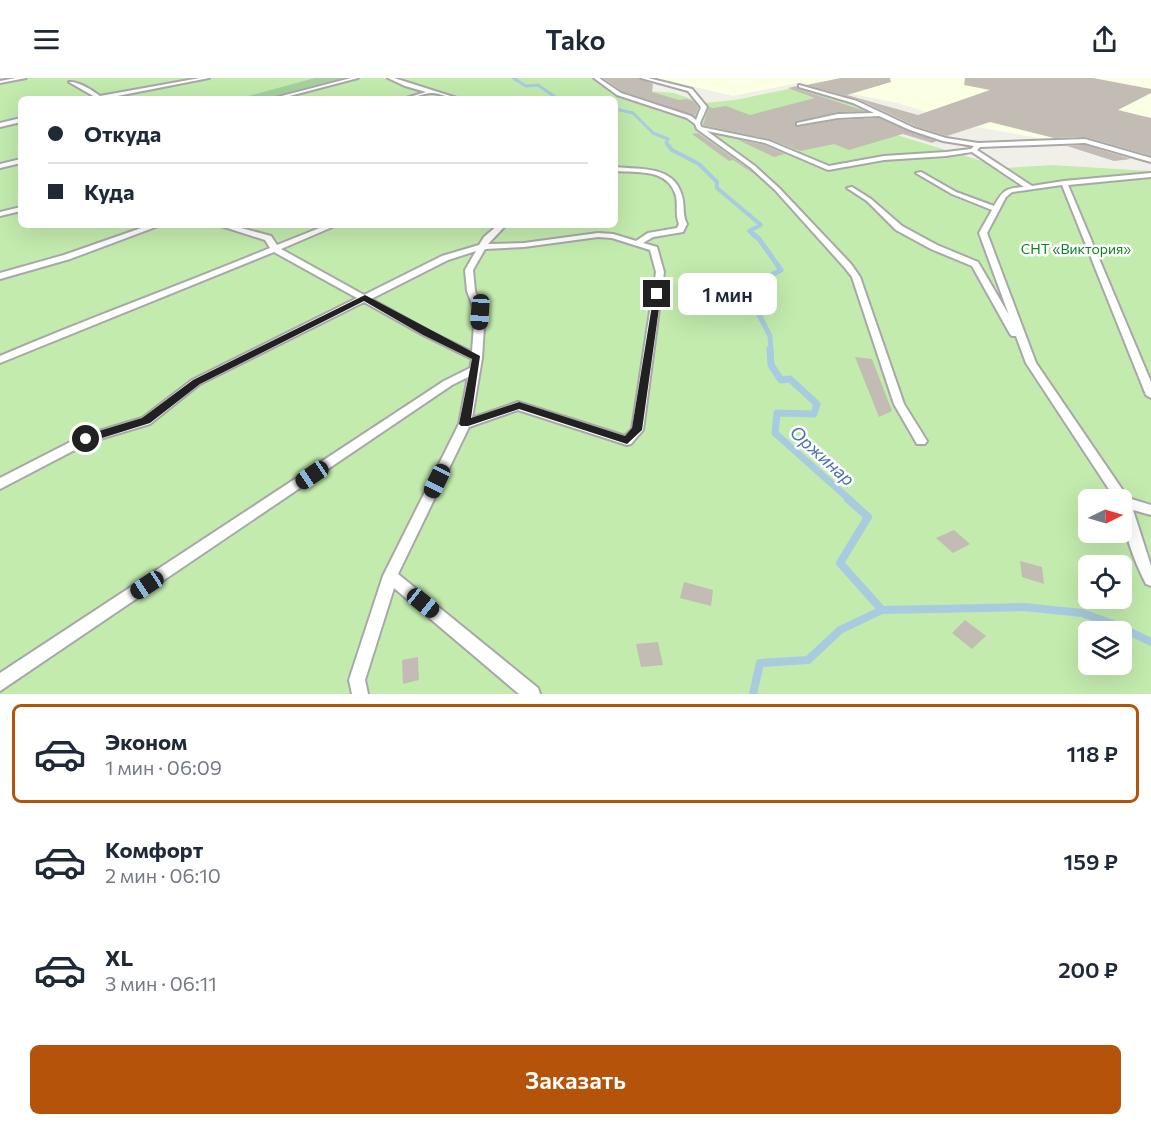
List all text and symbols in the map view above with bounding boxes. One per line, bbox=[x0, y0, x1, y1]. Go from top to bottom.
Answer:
icon: menu bbox=[30, 23, 63, 56]
text: Tako bbox=[545, 23, 606, 56]
icon: share bbox=[1088, 23, 1121, 56]
text: Откуда bbox=[84, 120, 161, 147]
text: Куда bbox=[84, 178, 134, 205]
park label: СНТ «Виктория» bbox=[1021, 240, 1131, 257]
callout: 1 мин bbox=[678, 273, 777, 315]
route end bbox=[643, 280, 670, 307]
text: 1 мин bbox=[702, 282, 753, 306]
car bbox=[470, 293, 490, 331]
water label: Оржинар bbox=[786, 420, 860, 490]
route start bbox=[72, 425, 99, 452]
car bbox=[292, 457, 332, 493]
car bbox=[421, 461, 453, 501]
north arrow bbox=[1078, 489, 1132, 543]
map controls bbox=[1078, 489, 1132, 675]
button: locate bbox=[1078, 555, 1132, 609]
car bbox=[127, 568, 167, 602]
car bbox=[403, 585, 443, 621]
button: layers bbox=[1078, 621, 1132, 675]
icon: car bbox=[33, 727, 87, 781]
text: Эконом bbox=[105, 728, 187, 755]
text: 118 ₽ bbox=[1066, 740, 1118, 767]
text: 1 мин · 06:09 bbox=[105, 755, 222, 779]
icon: car bbox=[33, 835, 87, 889]
text: Комфорт bbox=[105, 836, 203, 863]
text: 159 ₽ bbox=[1063, 848, 1118, 875]
text: 2 мин · 06:10 bbox=[105, 863, 221, 887]
icon: car bbox=[33, 943, 87, 997]
text: XL bbox=[105, 944, 133, 971]
text: 200 ₽ bbox=[1058, 956, 1118, 983]
text: 3 мин · 06:11 bbox=[105, 971, 217, 995]
button: Заказать bbox=[30, 1045, 1121, 1114]

